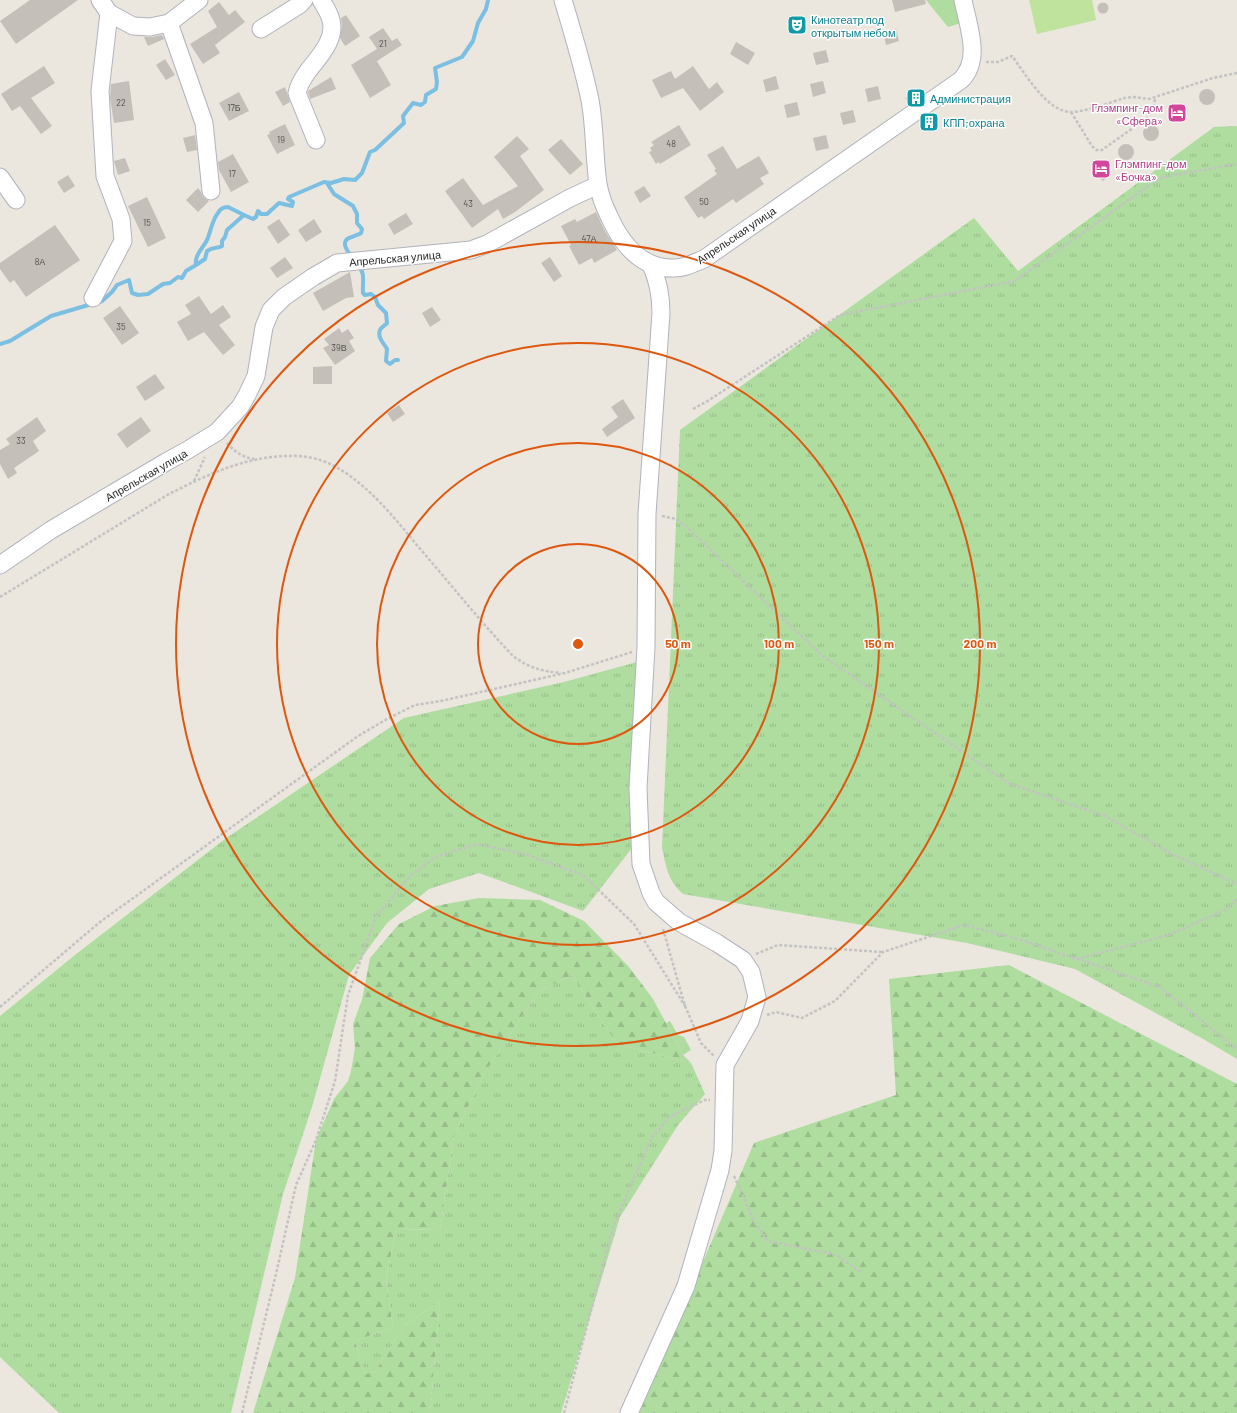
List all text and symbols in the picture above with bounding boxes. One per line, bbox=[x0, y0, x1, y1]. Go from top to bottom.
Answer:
place label: Кинотеатр под открытым небом bbox=[811, 13, 896, 39]
theatre icon: Кинотеатр под открытым небом bbox=[786, 14, 808, 36]
house number: 21 bbox=[379, 38, 387, 49]
building icon: Администрация bbox=[905, 87, 927, 109]
place label: Администрация bbox=[930, 92, 1011, 105]
house number: 22 bbox=[116, 97, 126, 108]
place label: Глэмпинг-дом «Сфера» bbox=[1091, 101, 1163, 127]
house number: 17Б bbox=[227, 102, 241, 113]
hotel icon: Глэмпинг-дом «Сфера» bbox=[1166, 102, 1188, 124]
building icon: КПП;охрана bbox=[918, 111, 940, 133]
place label: КПП;охрана bbox=[943, 116, 1005, 129]
house number: 19 bbox=[277, 134, 285, 145]
house number: 48 bbox=[666, 138, 676, 149]
place label: Глэмпинг-дом «Бочка» bbox=[1115, 157, 1187, 183]
hotel icon: Глэмпинг-дом «Бочка» bbox=[1090, 158, 1112, 180]
house number: 17 bbox=[228, 168, 236, 179]
house number: 50 bbox=[699, 196, 709, 207]
house number: 43 bbox=[463, 198, 473, 209]
street label: Апрельская улица bbox=[694, 203, 779, 266]
house number: 15 bbox=[143, 217, 151, 228]
house number: 47А bbox=[582, 233, 596, 244]
street label: Апрельская улица bbox=[348, 247, 442, 269]
house number: 8А bbox=[35, 256, 45, 267]
house number: 35 bbox=[116, 321, 126, 332]
house number: 39В bbox=[331, 342, 347, 353]
house number: 33 bbox=[16, 435, 26, 446]
street label: Апрельская улица bbox=[103, 446, 190, 504]
text: 50 m bbox=[665, 636, 691, 650]
text: 100 m bbox=[764, 636, 794, 650]
text: 150 m bbox=[864, 636, 894, 650]
text: 200 m bbox=[964, 636, 996, 650]
centre of rings bbox=[571, 637, 585, 651]

